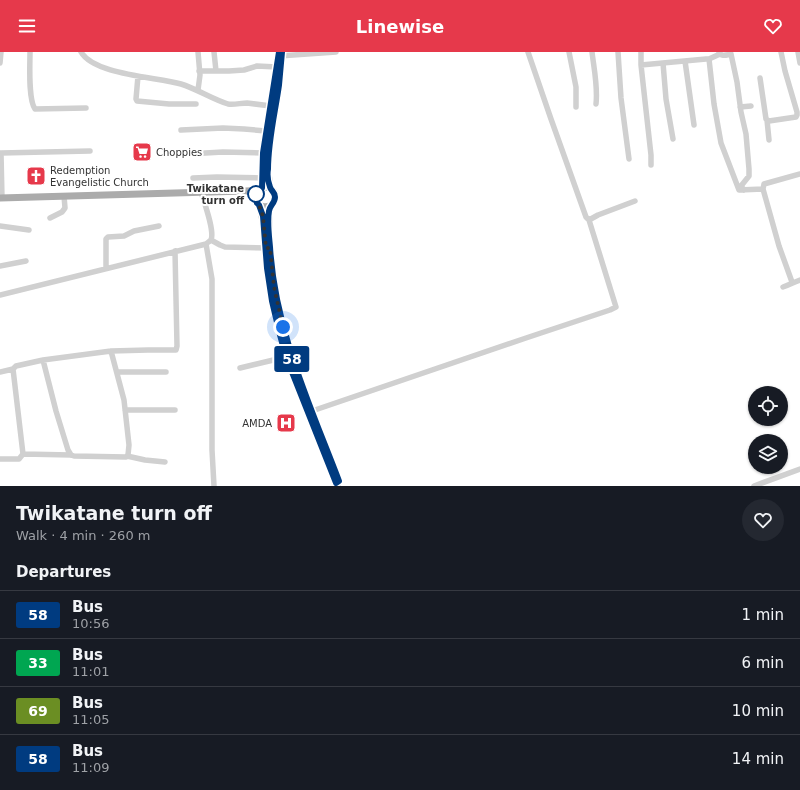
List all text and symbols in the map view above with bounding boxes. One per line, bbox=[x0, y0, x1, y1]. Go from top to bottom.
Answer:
icon: menu bbox=[16, 15, 38, 37]
icon: heart bbox=[762, 15, 784, 37]
text: Linewise bbox=[356, 16, 444, 37]
supermarket icon: Choppies bbox=[131, 141, 153, 163]
place label: Choppies bbox=[156, 147, 202, 158]
church icon: Redemption Evangelistic Church bbox=[25, 165, 47, 187]
place label: Redemption Evangelistic Church bbox=[50, 165, 149, 188]
place label: Twikatane turn off bbox=[187, 183, 245, 206]
marker: Twikatane turn off bbox=[247, 185, 265, 203]
your location bbox=[273, 317, 293, 337]
line badge: 58 bbox=[274, 346, 310, 372]
text: 58 bbox=[282, 351, 302, 367]
map controls bbox=[748, 386, 788, 474]
button: locate bbox=[748, 386, 788, 426]
hospital icon: AMDA bbox=[275, 412, 297, 434]
place label: AMDA bbox=[242, 418, 272, 429]
button: layers bbox=[748, 434, 788, 474]
button: heart bbox=[742, 499, 784, 541]
text: Twikatane turn off bbox=[16, 502, 212, 524]
text: Walk · 4 min · 260 m bbox=[16, 528, 150, 543]
text: Departures bbox=[16, 563, 111, 581]
text: Bus bbox=[72, 598, 103, 616]
text: 1 min bbox=[741, 606, 784, 624]
text: 58 bbox=[28, 607, 48, 623]
text: 10:56 bbox=[72, 616, 109, 631]
text: Bus bbox=[72, 646, 103, 664]
text: 6 min bbox=[741, 654, 784, 672]
text: 33 bbox=[28, 655, 48, 671]
text: 11:01 bbox=[72, 664, 109, 679]
text: Bus bbox=[72, 694, 103, 712]
text: 10 min bbox=[732, 702, 784, 720]
text: 69 bbox=[28, 703, 48, 719]
text: 11:05 bbox=[72, 712, 109, 727]
text: Bus bbox=[72, 742, 103, 760]
text: 14 min bbox=[732, 750, 784, 768]
text: 58 bbox=[28, 751, 48, 767]
text: 11:09 bbox=[72, 760, 109, 775]

